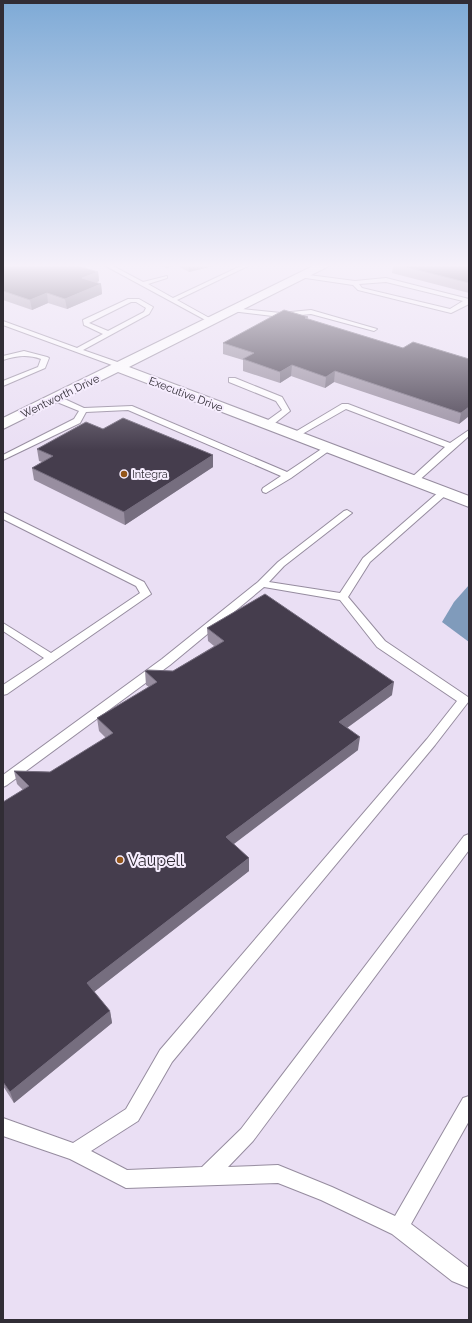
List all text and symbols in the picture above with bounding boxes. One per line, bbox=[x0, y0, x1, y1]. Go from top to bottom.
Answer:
street label: Wentworth Drive bbox=[19, 372, 102, 421]
street label: Executive Drive bbox=[147, 374, 225, 415]
place label: Integra bbox=[132, 468, 168, 481]
marker: Integra bbox=[119, 469, 129, 479]
place label: Vaupell bbox=[128, 851, 185, 870]
marker: Vaupell bbox=[115, 855, 125, 865]

